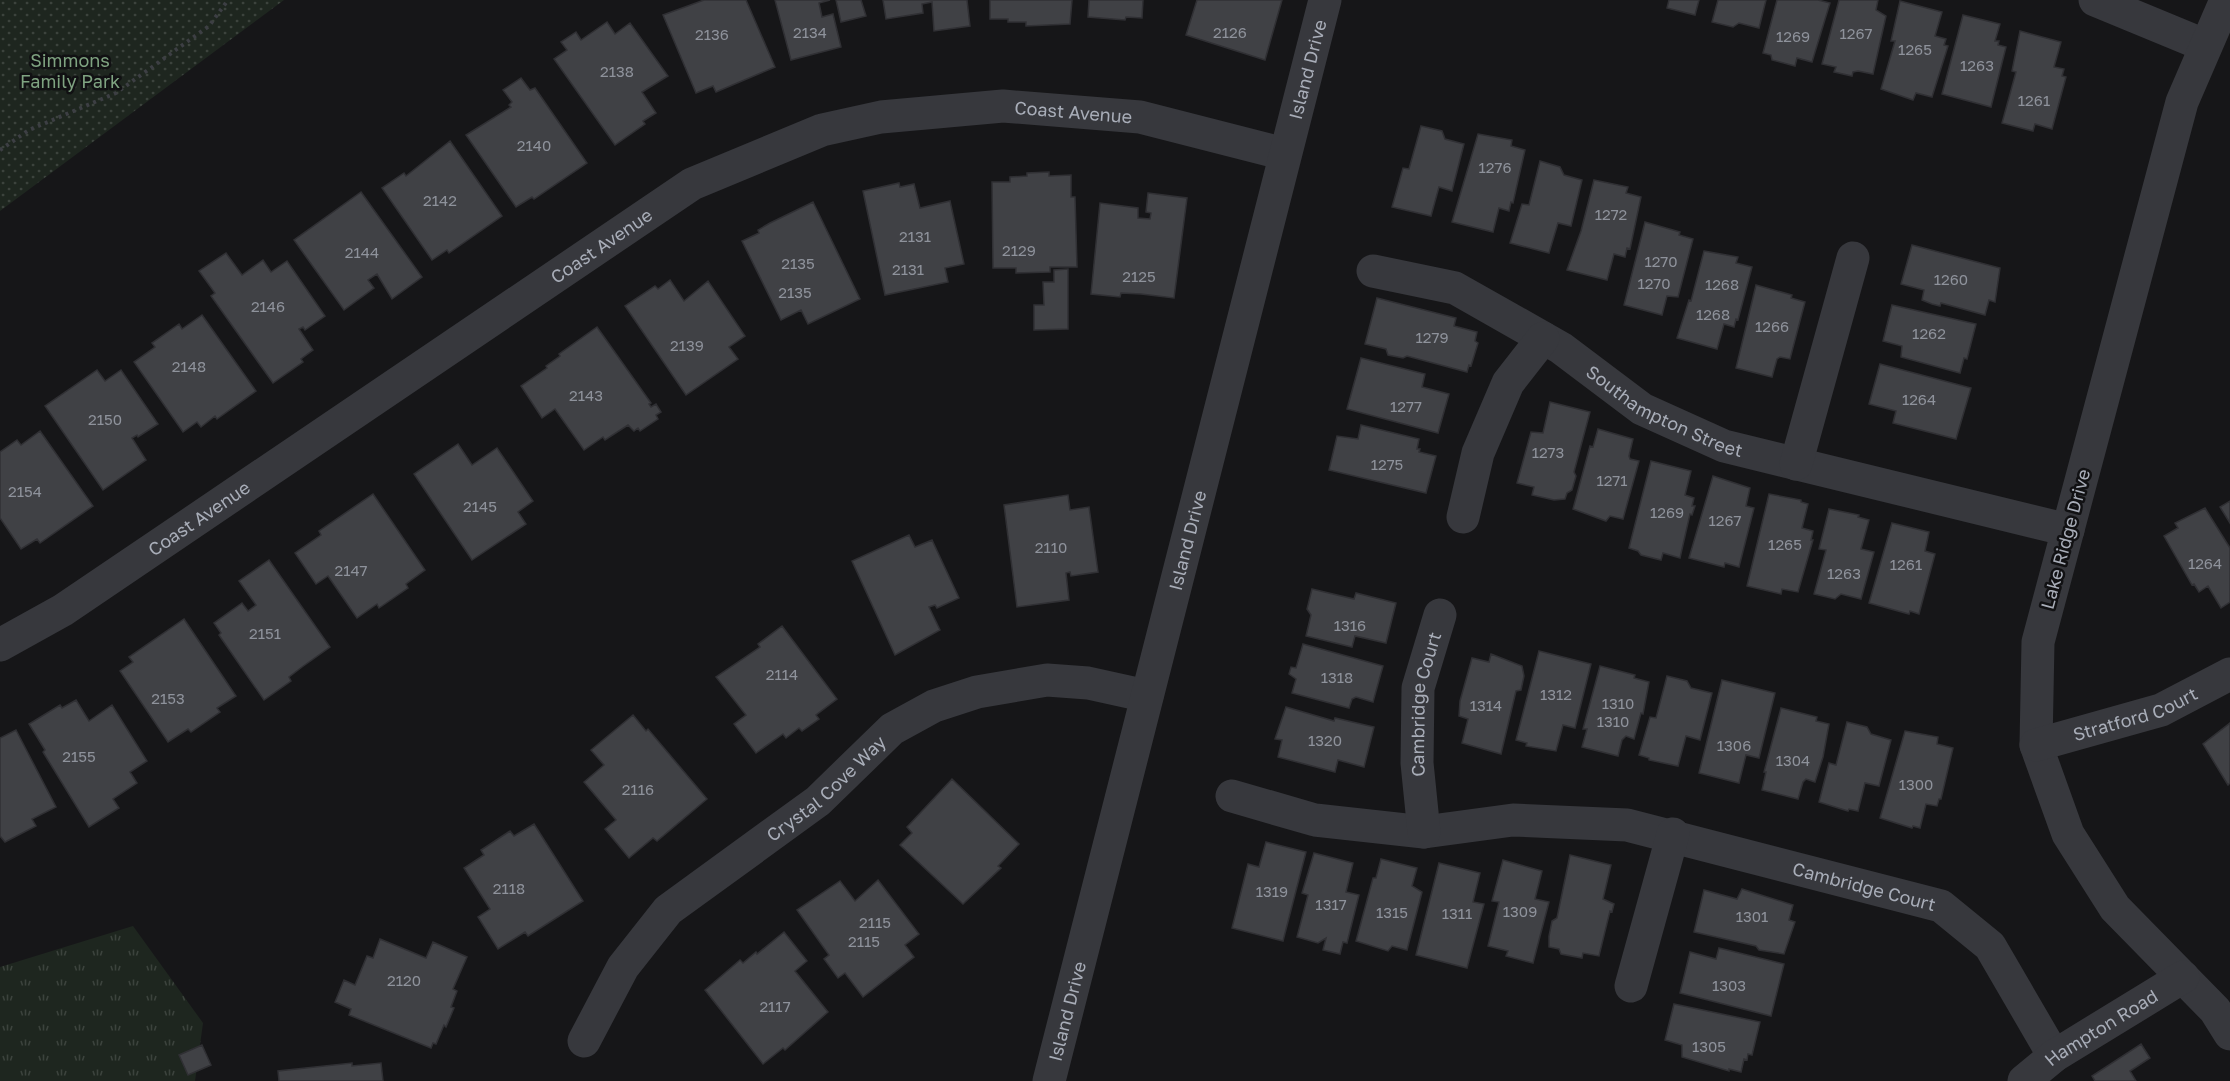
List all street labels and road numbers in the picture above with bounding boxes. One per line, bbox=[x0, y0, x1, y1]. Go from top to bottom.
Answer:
street label: Island Drive bbox=[1284, 17, 1331, 122]
street label: Coast Avenue bbox=[1014, 96, 1133, 127]
street label: Coast Avenue bbox=[546, 203, 656, 288]
street label: Southampton Street bbox=[1582, 360, 1745, 461]
street label: Lake Ridge Drive bbox=[2036, 467, 2094, 611]
street label: Coast Avenue bbox=[144, 476, 254, 560]
street label: Island Drive bbox=[1164, 488, 1210, 593]
street label: Cambridge Court bbox=[1406, 629, 1445, 778]
street label: Stratford Court bbox=[2070, 682, 2201, 745]
street label: Crystal Cove Way bbox=[762, 731, 890, 846]
street label: Cambridge Court bbox=[1790, 857, 1938, 915]
street label: Island Drive bbox=[1043, 959, 1090, 1064]
street label: Hampton Road bbox=[2040, 984, 2161, 1070]

